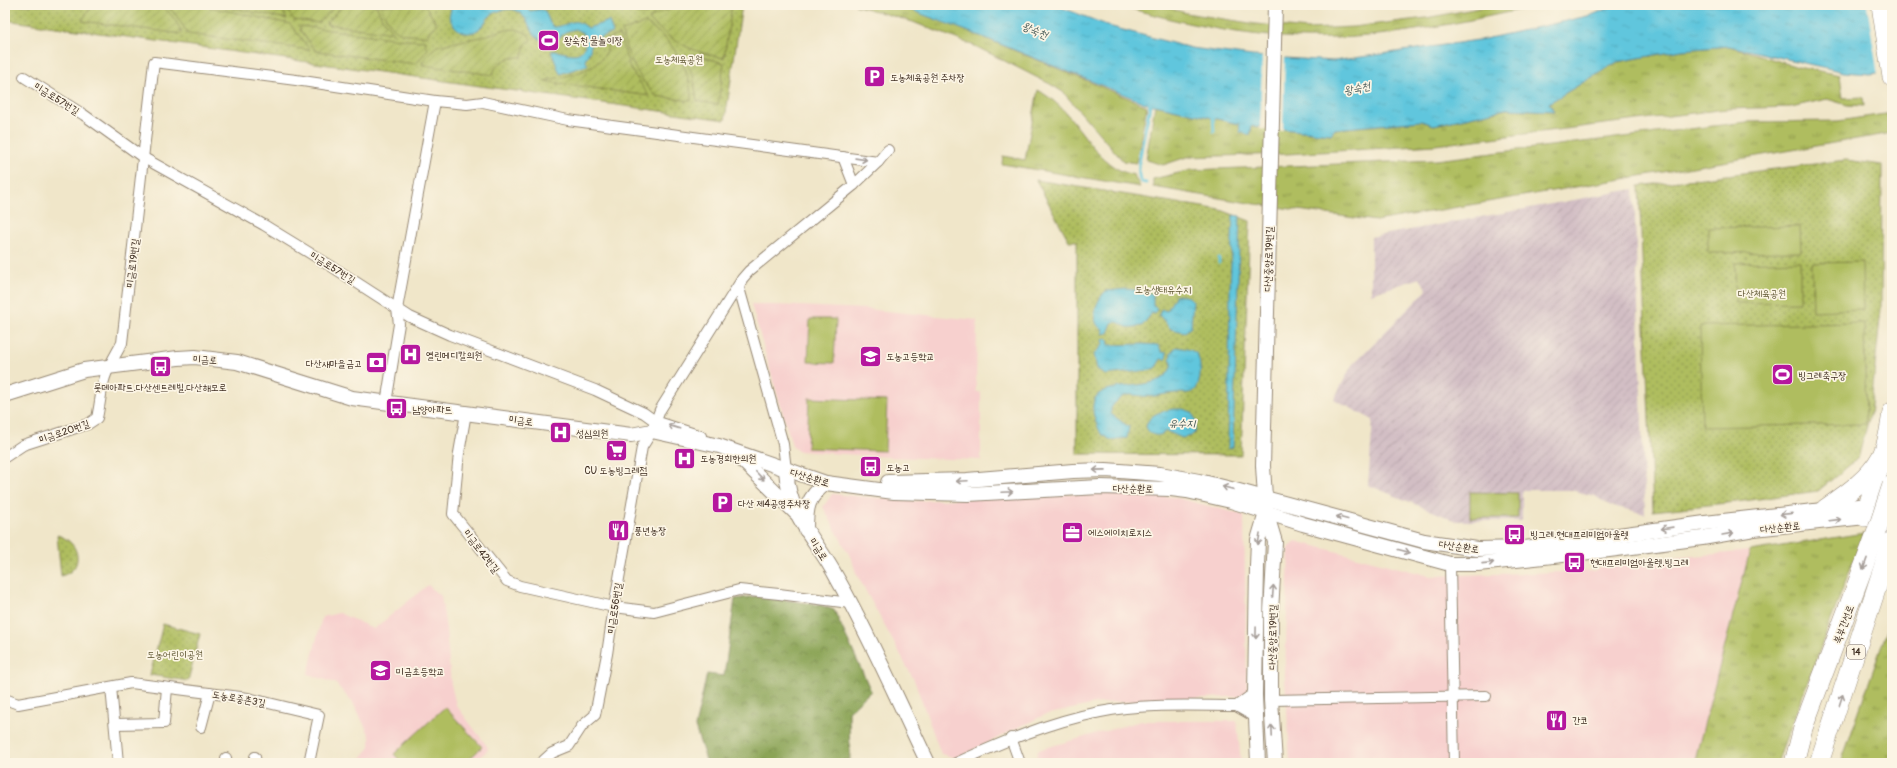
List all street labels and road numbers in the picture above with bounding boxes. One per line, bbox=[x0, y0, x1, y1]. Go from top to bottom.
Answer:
street label: 미금로57번길 bbox=[32, 80, 81, 117]
street label: 다산중앙로19번길 bbox=[1262, 226, 1276, 292]
street label: 미금로19번길 bbox=[124, 238, 142, 288]
street label: 미금로57번길 bbox=[308, 249, 357, 286]
street label: 미금로 bbox=[192, 353, 217, 367]
street label: 미금로 bbox=[508, 413, 534, 429]
street label: 미금로20번길 bbox=[37, 418, 91, 446]
street label: 다산순환로 bbox=[789, 466, 831, 490]
street label: 다산순환로 bbox=[1113, 483, 1153, 495]
street label: 다산순환로 bbox=[1759, 520, 1801, 536]
street label: 미금로42번길 bbox=[461, 528, 502, 576]
street label: 미금로 bbox=[807, 536, 830, 563]
street label: 다산순환로 bbox=[1438, 538, 1480, 556]
street label: 미금로56번길 bbox=[605, 582, 625, 635]
street label: 북부간선로 bbox=[1831, 603, 1857, 645]
street label: 다산중앙로19번길 bbox=[1266, 604, 1280, 670]
road number: 14 bbox=[1847, 645, 1865, 659]
street label: 도농로중촌3길 bbox=[211, 688, 266, 710]

